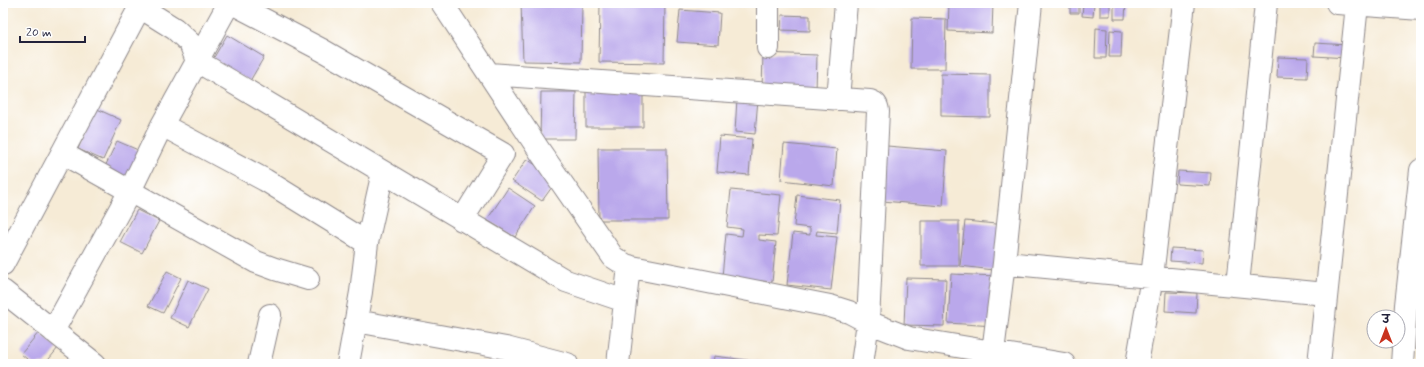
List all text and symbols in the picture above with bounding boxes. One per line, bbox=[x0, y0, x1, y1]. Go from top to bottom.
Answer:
scale bar bbox=[20, 18, 85, 44]
text: 20 m bbox=[26, 25, 52, 41]
north arrow bbox=[1366, 309, 1406, 349]
text: उ bbox=[1381, 313, 1391, 327]

